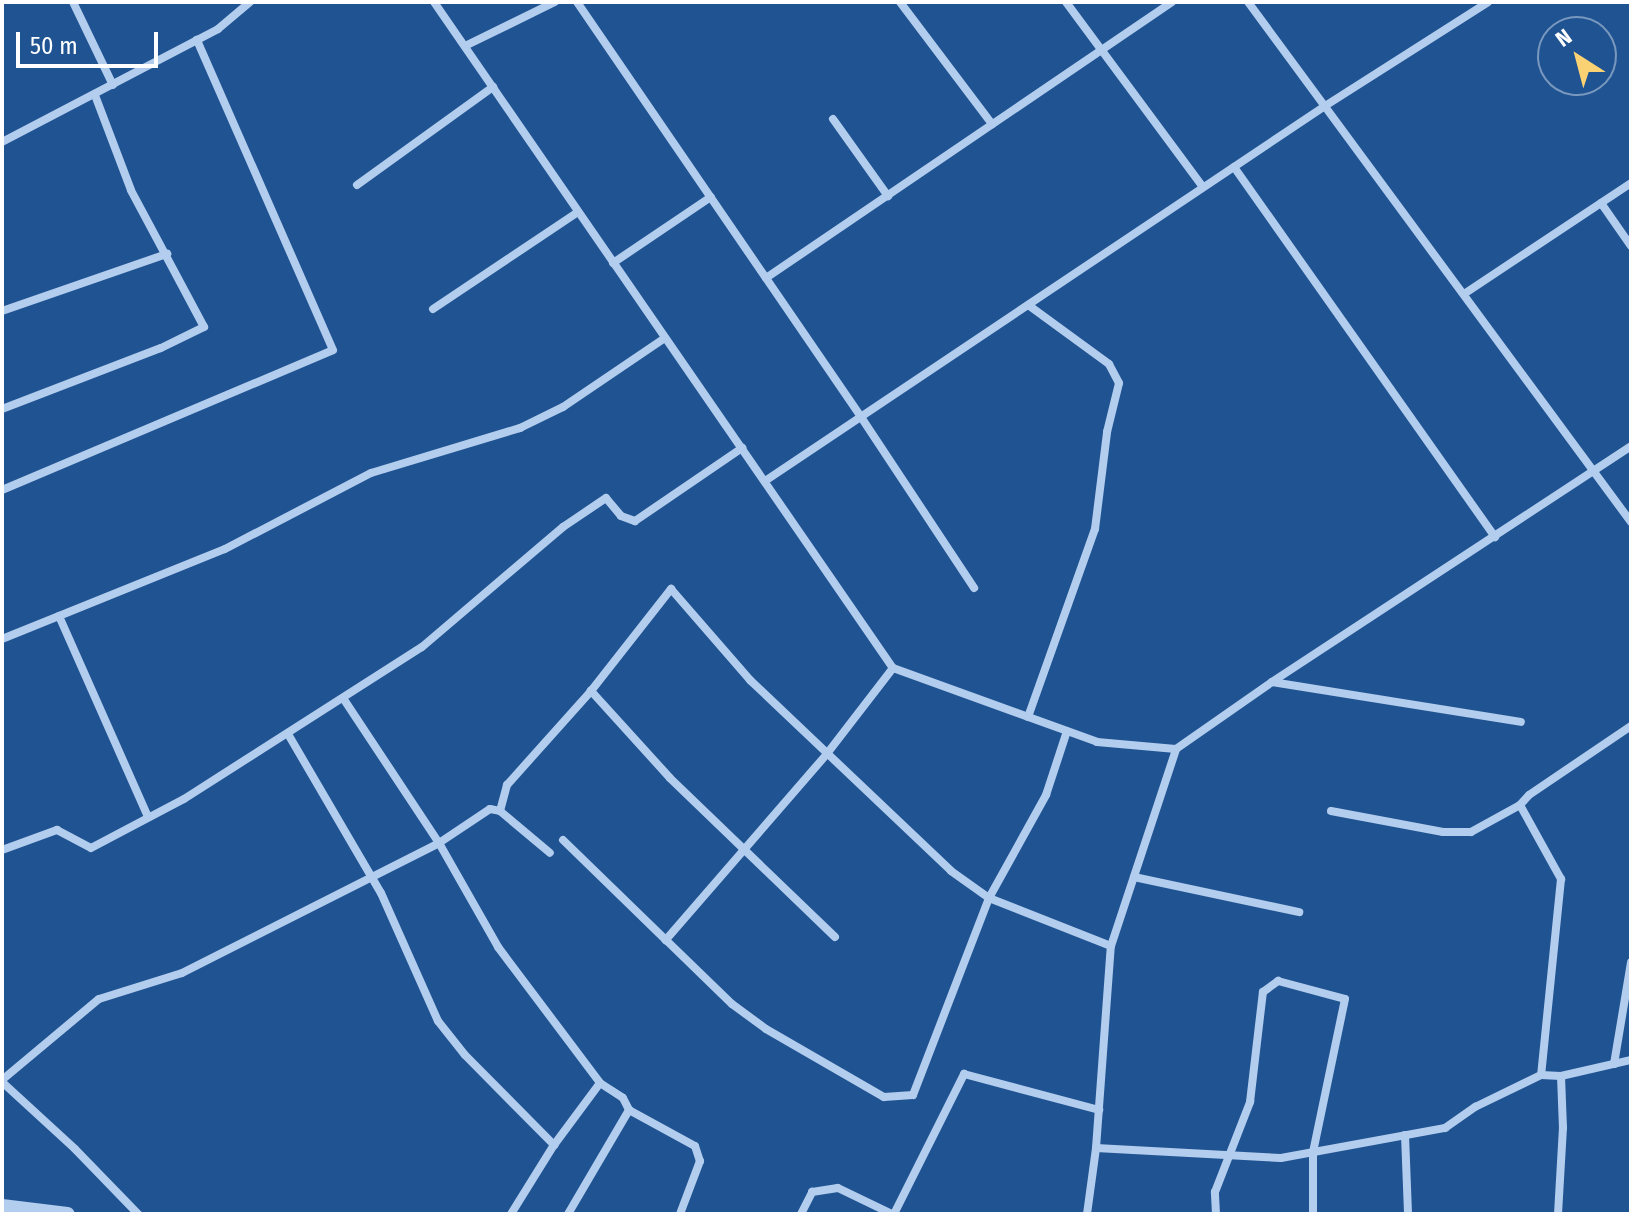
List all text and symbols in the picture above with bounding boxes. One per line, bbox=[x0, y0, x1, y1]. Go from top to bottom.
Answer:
scale bar bbox=[20, 16, 162, 66]
north arrow bbox=[1537, 16, 1617, 96]
text: N bbox=[1551, 23, 1577, 53]
text: 50 m bbox=[30, 32, 78, 60]

